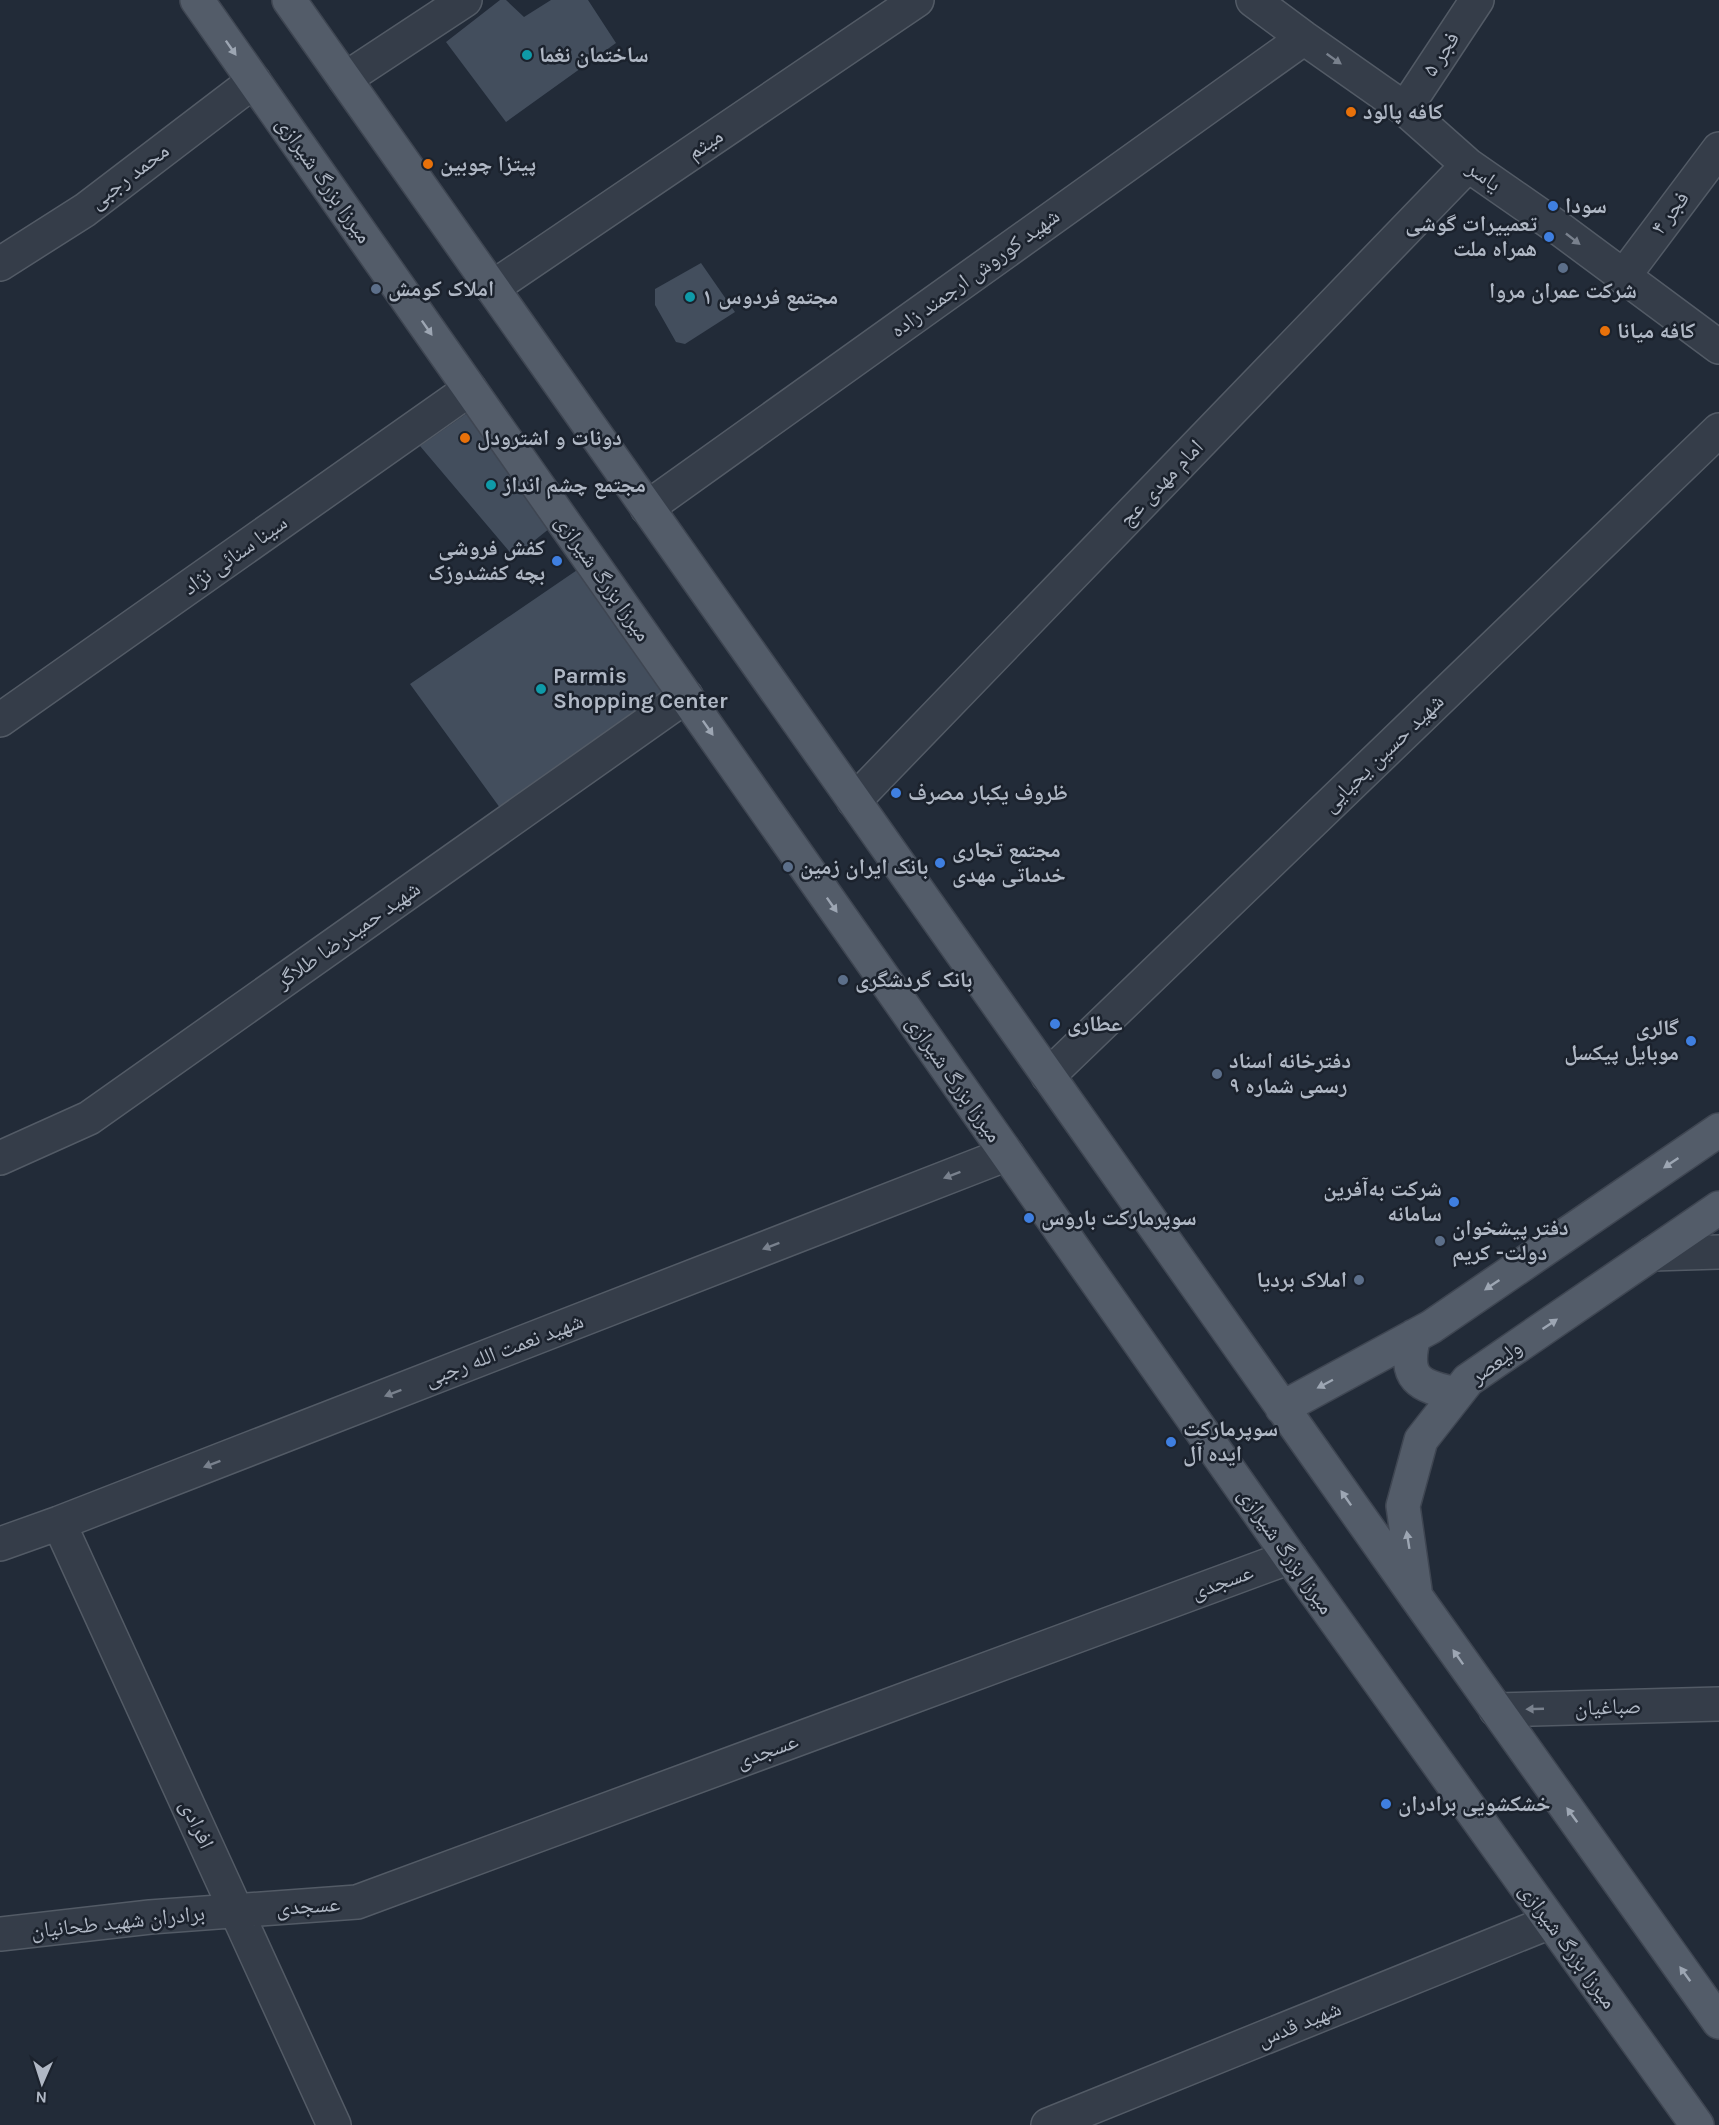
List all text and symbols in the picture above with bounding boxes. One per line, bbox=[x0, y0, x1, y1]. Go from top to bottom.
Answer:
street label: فجر ۵ bbox=[1417, 27, 1465, 81]
one-way arrow bbox=[225, 39, 237, 55]
place label: ساختمان نغما bbox=[539, 42, 649, 68]
marker: ساختمان نغما bbox=[520, 48, 534, 62]
one-way arrow bbox=[1326, 53, 1342, 64]
place label: کافه پالود bbox=[1363, 99, 1444, 125]
marker: کافه پالود bbox=[1344, 105, 1358, 119]
street label: میرزا بزرگ شیرازی bbox=[271, 112, 377, 248]
street label: میثم bbox=[682, 123, 728, 166]
street label: محمد رجبی bbox=[84, 137, 174, 215]
place label: پیتزا چوبین bbox=[440, 151, 536, 177]
street label: یاسر bbox=[1461, 154, 1507, 197]
marker: پیتزا چوبین bbox=[421, 157, 435, 171]
street label: فجر ۴ bbox=[1645, 186, 1695, 240]
place label: سودا bbox=[1565, 193, 1607, 219]
marker: سودا bbox=[1546, 199, 1560, 213]
street label: شهید کوروش ارجمند زاده bbox=[885, 203, 1065, 343]
place label: تعمییرات گوشی همراه ملت bbox=[1405, 211, 1537, 262]
marker: تعمییرات گوشی همراه ملت bbox=[1542, 230, 1556, 244]
one-way arrow bbox=[1566, 233, 1581, 245]
marker: شرکت عمران مروا bbox=[1556, 261, 1570, 275]
place label: املاک کومش bbox=[388, 276, 494, 302]
place label: شرکت عمران مروا bbox=[1489, 278, 1637, 304]
marker: املاک کومش bbox=[369, 282, 383, 296]
place label: مجتمع فردوس ۱ bbox=[702, 284, 838, 311]
marker: مجتمع فردوس ۱ bbox=[683, 290, 697, 304]
place label: کافه میانا bbox=[1617, 318, 1696, 344]
one-way arrow bbox=[421, 319, 433, 335]
marker: کافه میانا bbox=[1598, 324, 1612, 338]
place label: دونات و اشترودل bbox=[477, 425, 622, 451]
marker: دونات و اشترودل bbox=[458, 431, 472, 445]
street label: امام مهدی عج bbox=[1113, 434, 1209, 532]
place label: مجتمع چشم انداز bbox=[502, 472, 646, 499]
marker: مجتمع چشم انداز bbox=[484, 478, 498, 492]
street label: سینا سنائی نژاد bbox=[178, 509, 292, 601]
street label: میرزا بزرگ شیرازی bbox=[550, 510, 656, 646]
place label: کفش فروشی بچه کفشدوزک bbox=[428, 535, 545, 586]
marker: کفش فروشی بچه کفشدوزک bbox=[550, 554, 564, 568]
place label: Parmis Shopping Center bbox=[553, 663, 728, 714]
marker: Parmis Shopping Center bbox=[534, 682, 548, 696]
street label: شهید حسین یحیایی bbox=[1317, 688, 1449, 818]
one-way arrow bbox=[702, 720, 713, 736]
place label: ظروف یکبار مصرف bbox=[908, 780, 1068, 806]
marker: ظروف یکبار مصرف bbox=[889, 786, 903, 800]
place label: مجتمع تجاری خدماتی مهدی bbox=[952, 837, 1066, 888]
place label: بانک ایران زمین bbox=[800, 854, 928, 880]
marker: مجتمع تجاری خدماتی مهدی bbox=[933, 856, 947, 870]
marker: بانک ایران زمین bbox=[781, 860, 795, 874]
street label: شهید حمیدرضا طلاگر bbox=[270, 875, 425, 995]
one-way arrow bbox=[826, 897, 837, 913]
place label: بانک گردشگری bbox=[855, 967, 972, 993]
marker: بانک گردشگری bbox=[836, 973, 850, 987]
street label: میرزا بزرگ شیرازی bbox=[901, 1011, 1007, 1147]
place label: عطاری bbox=[1067, 1011, 1123, 1037]
place label: گالری موبایل پیکسل bbox=[1564, 1015, 1679, 1066]
marker: عطاری bbox=[1048, 1017, 1062, 1031]
marker: گالری موبایل پیکسل bbox=[1684, 1034, 1698, 1048]
place label: دفترخانه اسناد رسمی شماره ۹ bbox=[1229, 1048, 1351, 1099]
marker: دفترخانه اسناد رسمی شماره ۹ bbox=[1210, 1067, 1224, 1081]
one-way arrow bbox=[1663, 1157, 1679, 1169]
one-way arrow bbox=[943, 1170, 961, 1180]
place label: شرکت به‌آفرین سامانه bbox=[1323, 1176, 1442, 1227]
marker: شرکت به‌آفرین سامانه bbox=[1447, 1195, 1461, 1209]
place label: سوپرمارکت باروس bbox=[1041, 1205, 1197, 1231]
marker: سوپرمارکت باروس bbox=[1022, 1211, 1036, 1225]
place label: دفتر پیشخوان دولت- کریم bbox=[1452, 1215, 1569, 1267]
marker: دفتر پیشخوان دولت- کریم bbox=[1433, 1234, 1447, 1248]
one-way arrow bbox=[761, 1241, 779, 1251]
place label: املاک بردیا bbox=[1256, 1267, 1347, 1293]
marker: املاک بردیا bbox=[1352, 1273, 1366, 1287]
one-way arrow bbox=[1485, 1279, 1501, 1291]
street label: شهید نعمت الله رجبی bbox=[421, 1308, 587, 1392]
one-way arrow bbox=[1542, 1319, 1558, 1330]
street label: ولیعصر bbox=[1464, 1334, 1527, 1390]
one-way arrow bbox=[1316, 1379, 1333, 1389]
one-way arrow bbox=[384, 1389, 402, 1398]
place label: سوپرمارکت ایده آل bbox=[1183, 1416, 1278, 1467]
marker: سوپرمارکت ایده آل bbox=[1164, 1435, 1178, 1449]
one-way arrow bbox=[202, 1459, 220, 1469]
street label: میرزا بزرگ شیرازی bbox=[1233, 1483, 1339, 1619]
one-way arrow bbox=[1340, 1490, 1352, 1506]
one-way arrow bbox=[1403, 1531, 1412, 1550]
street label: عسجدی bbox=[1187, 1559, 1257, 1605]
one-way arrow bbox=[1453, 1649, 1465, 1664]
street label: صباغیان bbox=[1574, 1693, 1642, 1721]
one-way arrow bbox=[1525, 1704, 1544, 1713]
street label: عسجدی bbox=[732, 1728, 802, 1774]
place label: خشکشویی برادران bbox=[1398, 1791, 1551, 1817]
street label: افرادی bbox=[174, 1795, 220, 1853]
marker: خشکشویی برادران bbox=[1379, 1797, 1393, 1811]
one-way arrow bbox=[1566, 1808, 1578, 1824]
street label: میرزا بزرگ شیرازی bbox=[1514, 1878, 1622, 2014]
street label: عسجدی bbox=[275, 1891, 341, 1921]
street label: برادران شهید طحانیان bbox=[30, 1900, 206, 1944]
one-way arrow bbox=[1679, 1967, 1691, 1983]
street label: شهید قدس bbox=[1253, 1995, 1345, 2053]
north arrow bbox=[12, 2053, 72, 2113]
text: N bbox=[35, 2088, 47, 2107]

